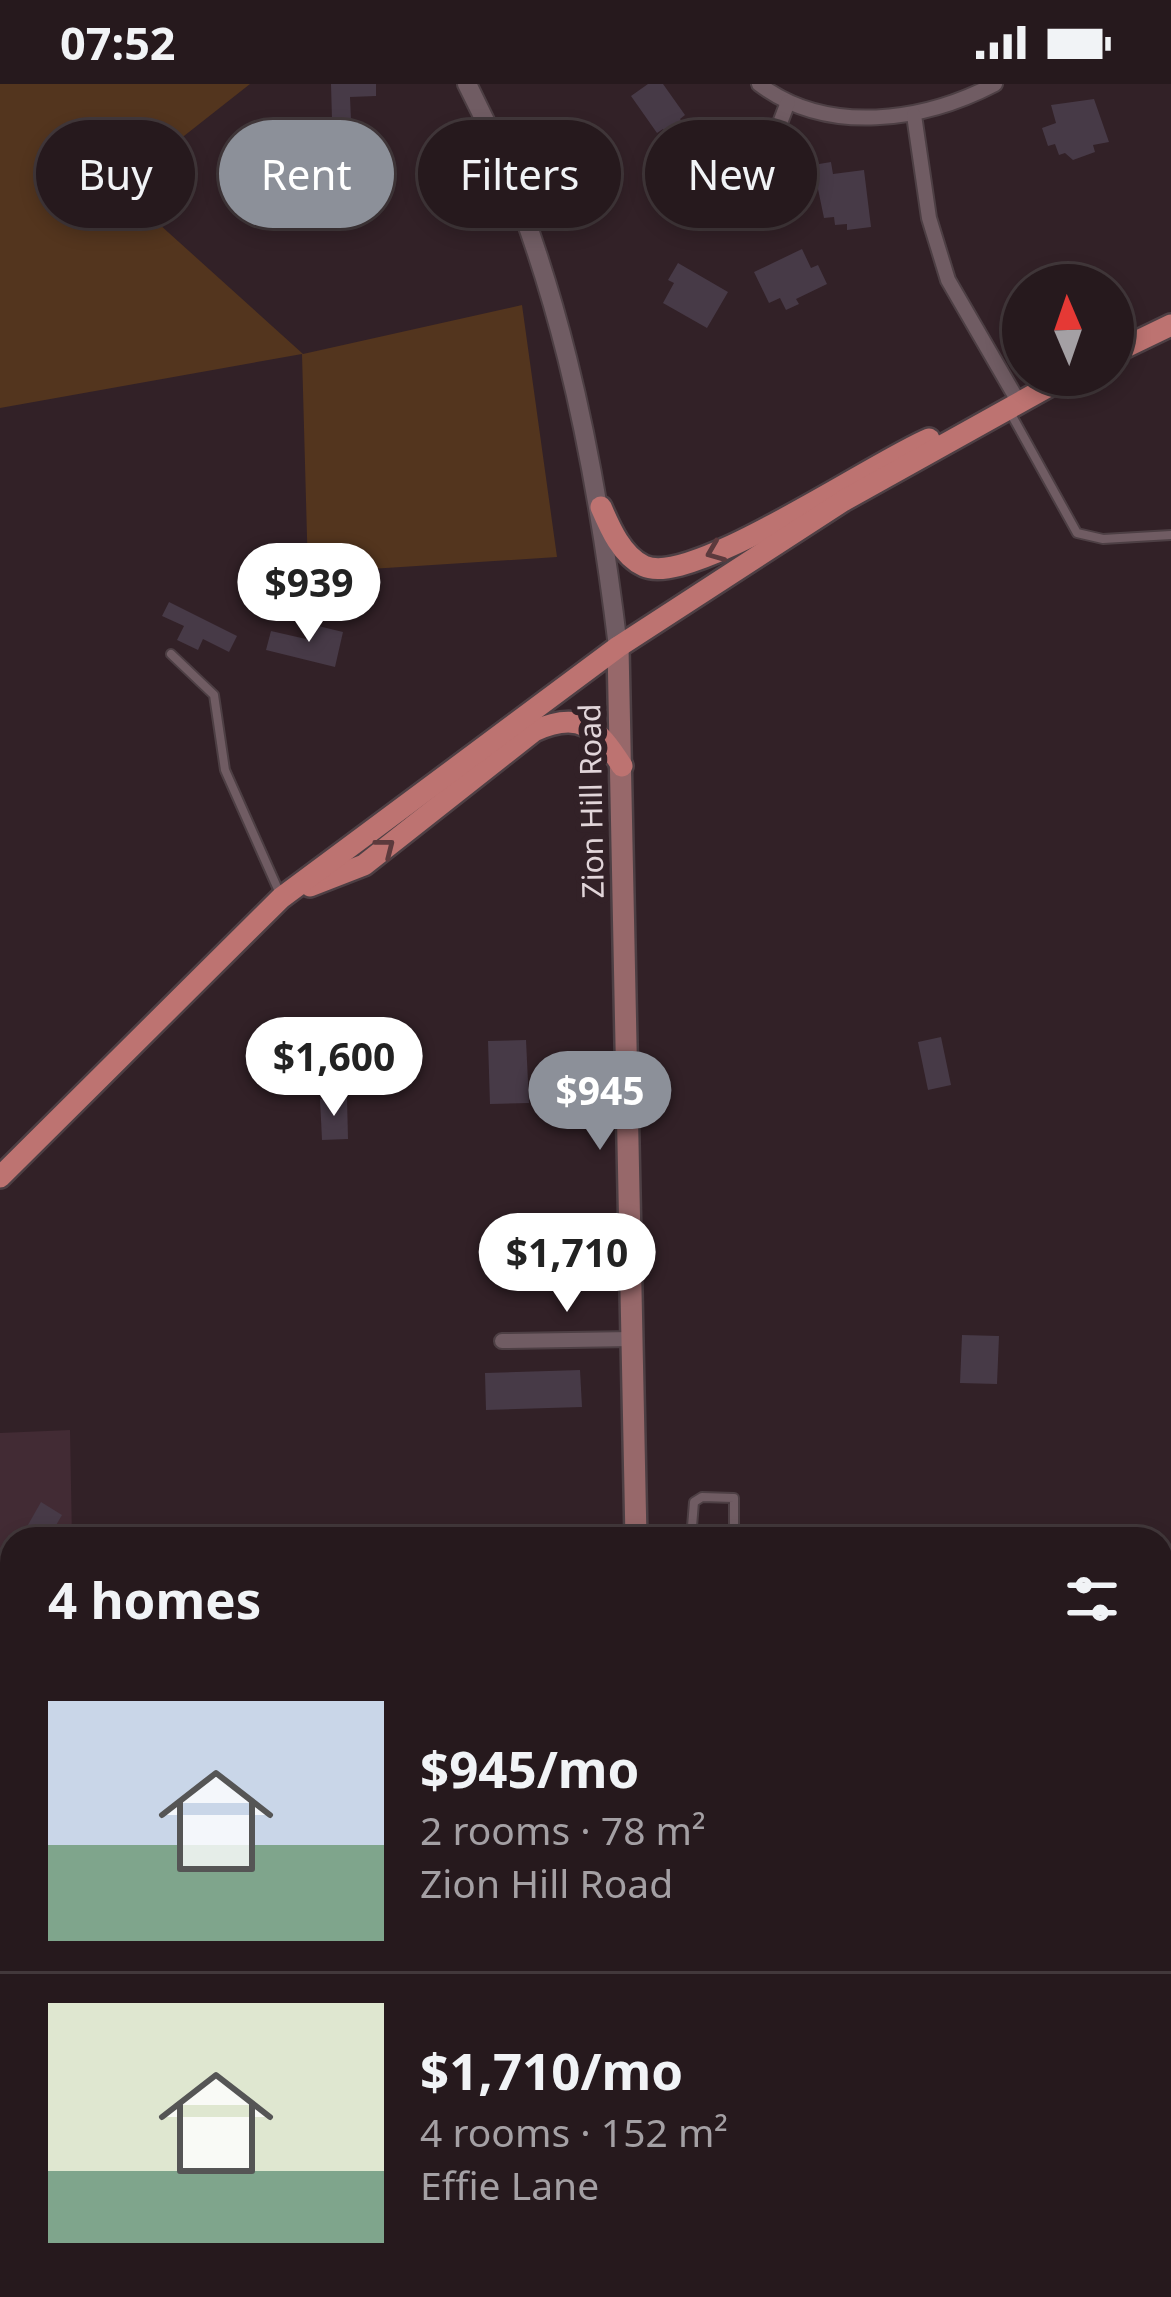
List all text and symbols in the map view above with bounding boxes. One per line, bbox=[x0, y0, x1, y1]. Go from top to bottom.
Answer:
text: 07:52 bbox=[60, 12, 176, 73]
chip: Buy bbox=[36, 120, 195, 228]
chip: Rent bbox=[219, 120, 394, 228]
chip: Filters bbox=[418, 120, 621, 228]
chip: New bbox=[645, 120, 817, 228]
north arrow bbox=[1002, 264, 1134, 396]
map controls bbox=[1002, 264, 1134, 396]
one-way arrow bbox=[706, 538, 727, 562]
pin: $939 bbox=[238, 543, 380, 645]
text: $939 bbox=[264, 555, 354, 608]
street label: Zion Hill Road bbox=[568, 703, 613, 899]
one-way arrow bbox=[373, 840, 395, 861]
pin: $1,600 bbox=[236, 1017, 432, 1119]
text: $1,600 bbox=[273, 1029, 395, 1082]
pin: $945 bbox=[529, 1051, 671, 1153]
text: $945 bbox=[555, 1063, 645, 1116]
pin: $1,710 bbox=[469, 1213, 665, 1315]
text: $1,710 bbox=[506, 1225, 628, 1278]
text: 4 homes bbox=[48, 1564, 261, 1634]
icon: filters bbox=[1059, 1566, 1125, 1632]
text: $945/mo bbox=[420, 1733, 639, 1803]
icon: home bbox=[144, 1749, 288, 1893]
text: 2 rooms · 78 m² bbox=[420, 1803, 706, 1856]
text: Zion Hill Road bbox=[420, 1856, 673, 1909]
text: $1,710/mo bbox=[420, 2035, 683, 2105]
icon: home bbox=[144, 2051, 288, 2195]
text: 4 rooms · 152 m² bbox=[420, 2105, 728, 2158]
text: Effie Lane bbox=[420, 2158, 599, 2211]

